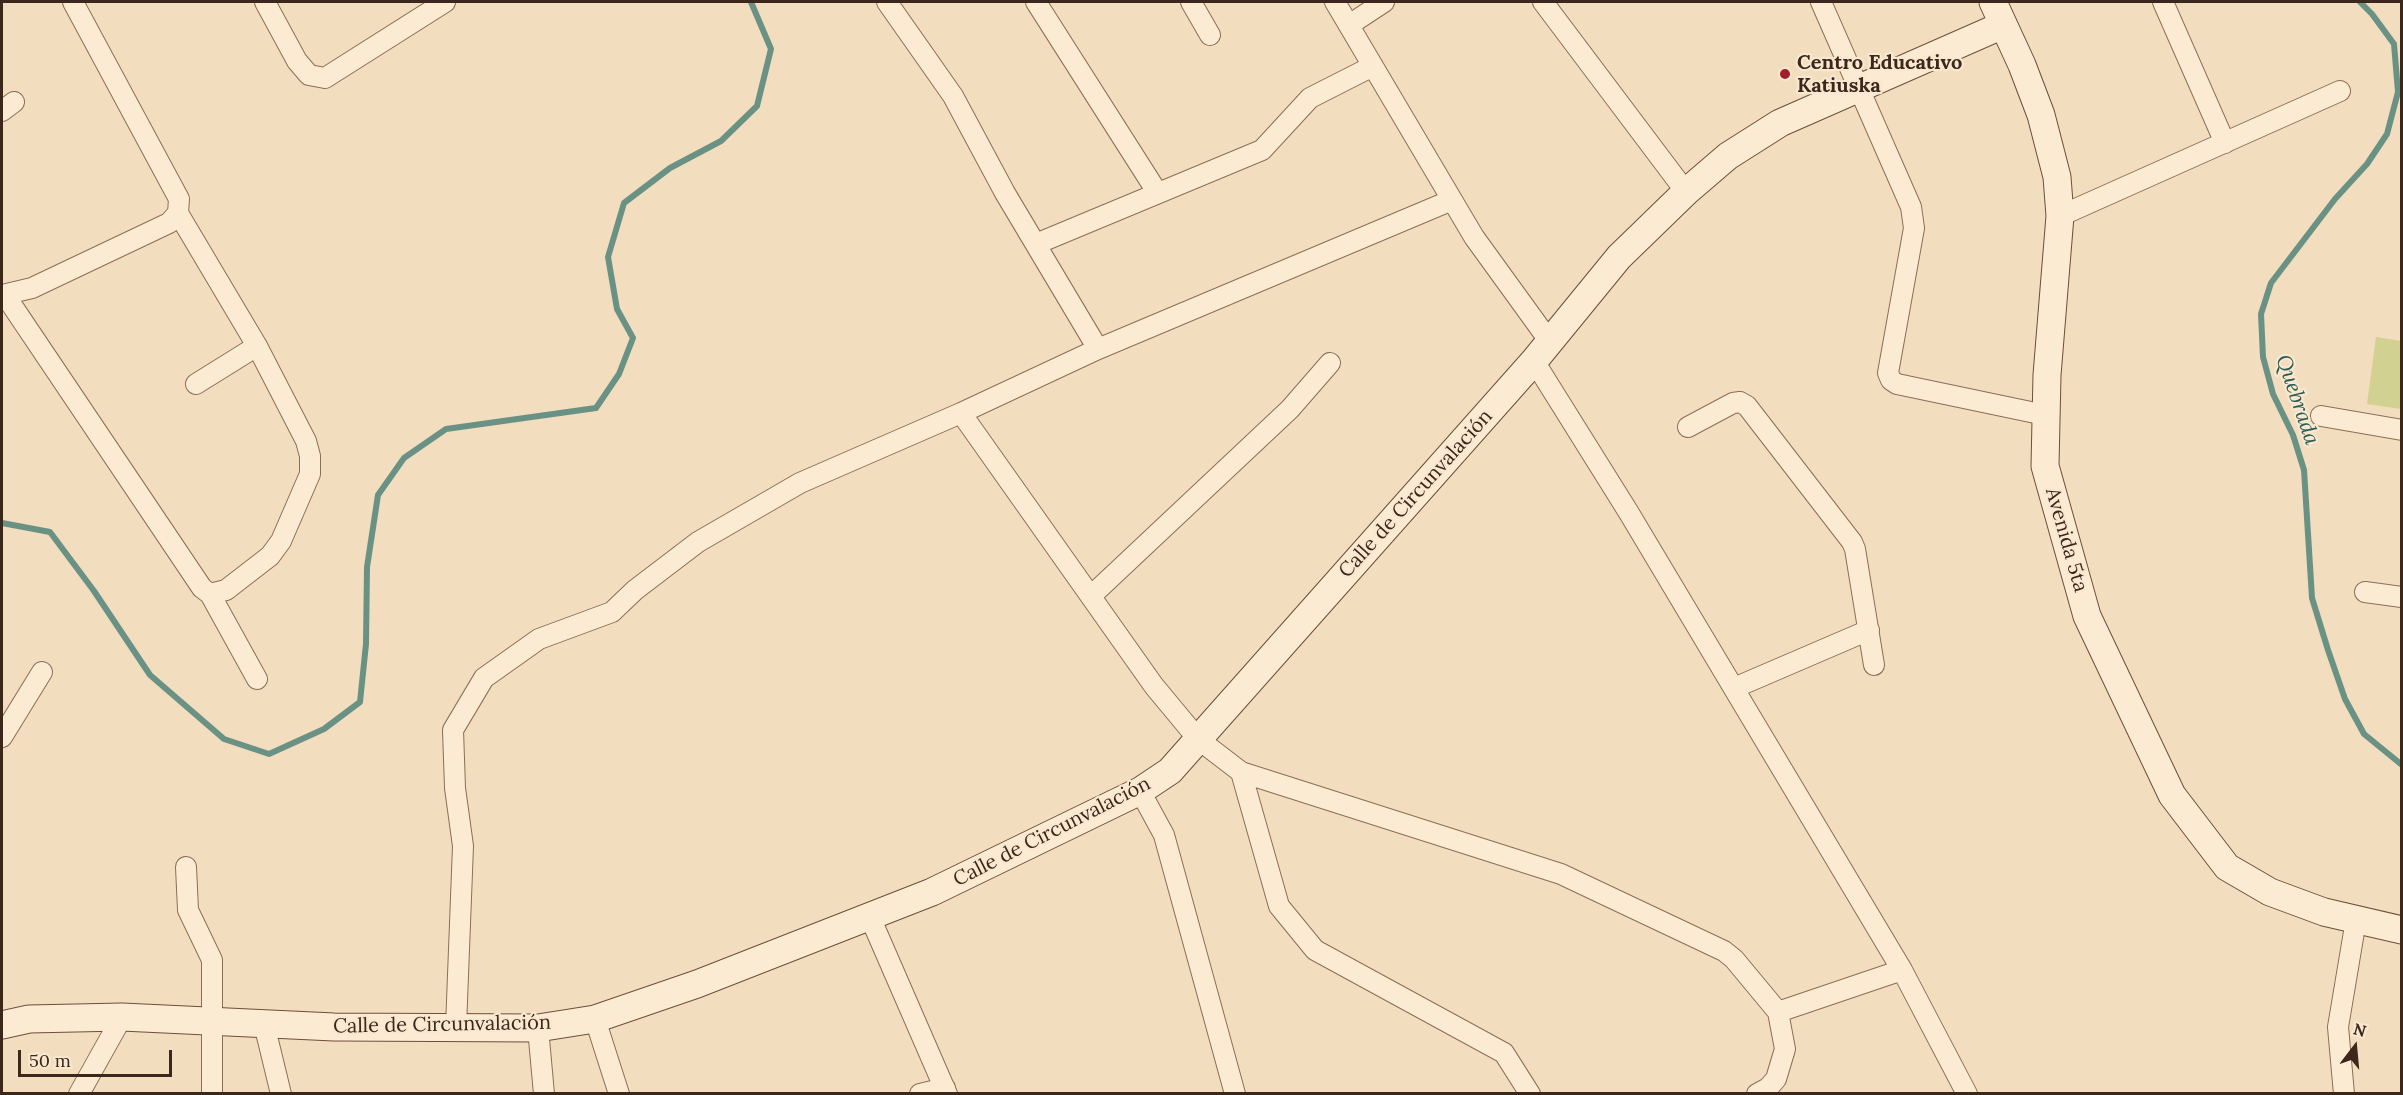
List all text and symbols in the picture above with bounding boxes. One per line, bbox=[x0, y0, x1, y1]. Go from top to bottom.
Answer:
place label: Centro Educativo Katiuska bbox=[1797, 51, 1962, 98]
marker: Centro Educativo Katiuska bbox=[1778, 67, 1792, 81]
water label: Quebrada bbox=[2270, 352, 2324, 448]
street label: Calle de Circunvalación bbox=[1334, 405, 1498, 583]
street label: Avenida 5ta bbox=[2040, 485, 2092, 595]
street label: Calle de Circunvalación bbox=[949, 772, 1155, 892]
street label: Calle de Circunvalación bbox=[333, 1011, 551, 1039]
north arrow bbox=[2325, 1017, 2385, 1077]
text: N bbox=[2351, 1018, 2369, 1041]
scale bar bbox=[21, 1038, 176, 1076]
text: 50 m bbox=[29, 1049, 71, 1072]

